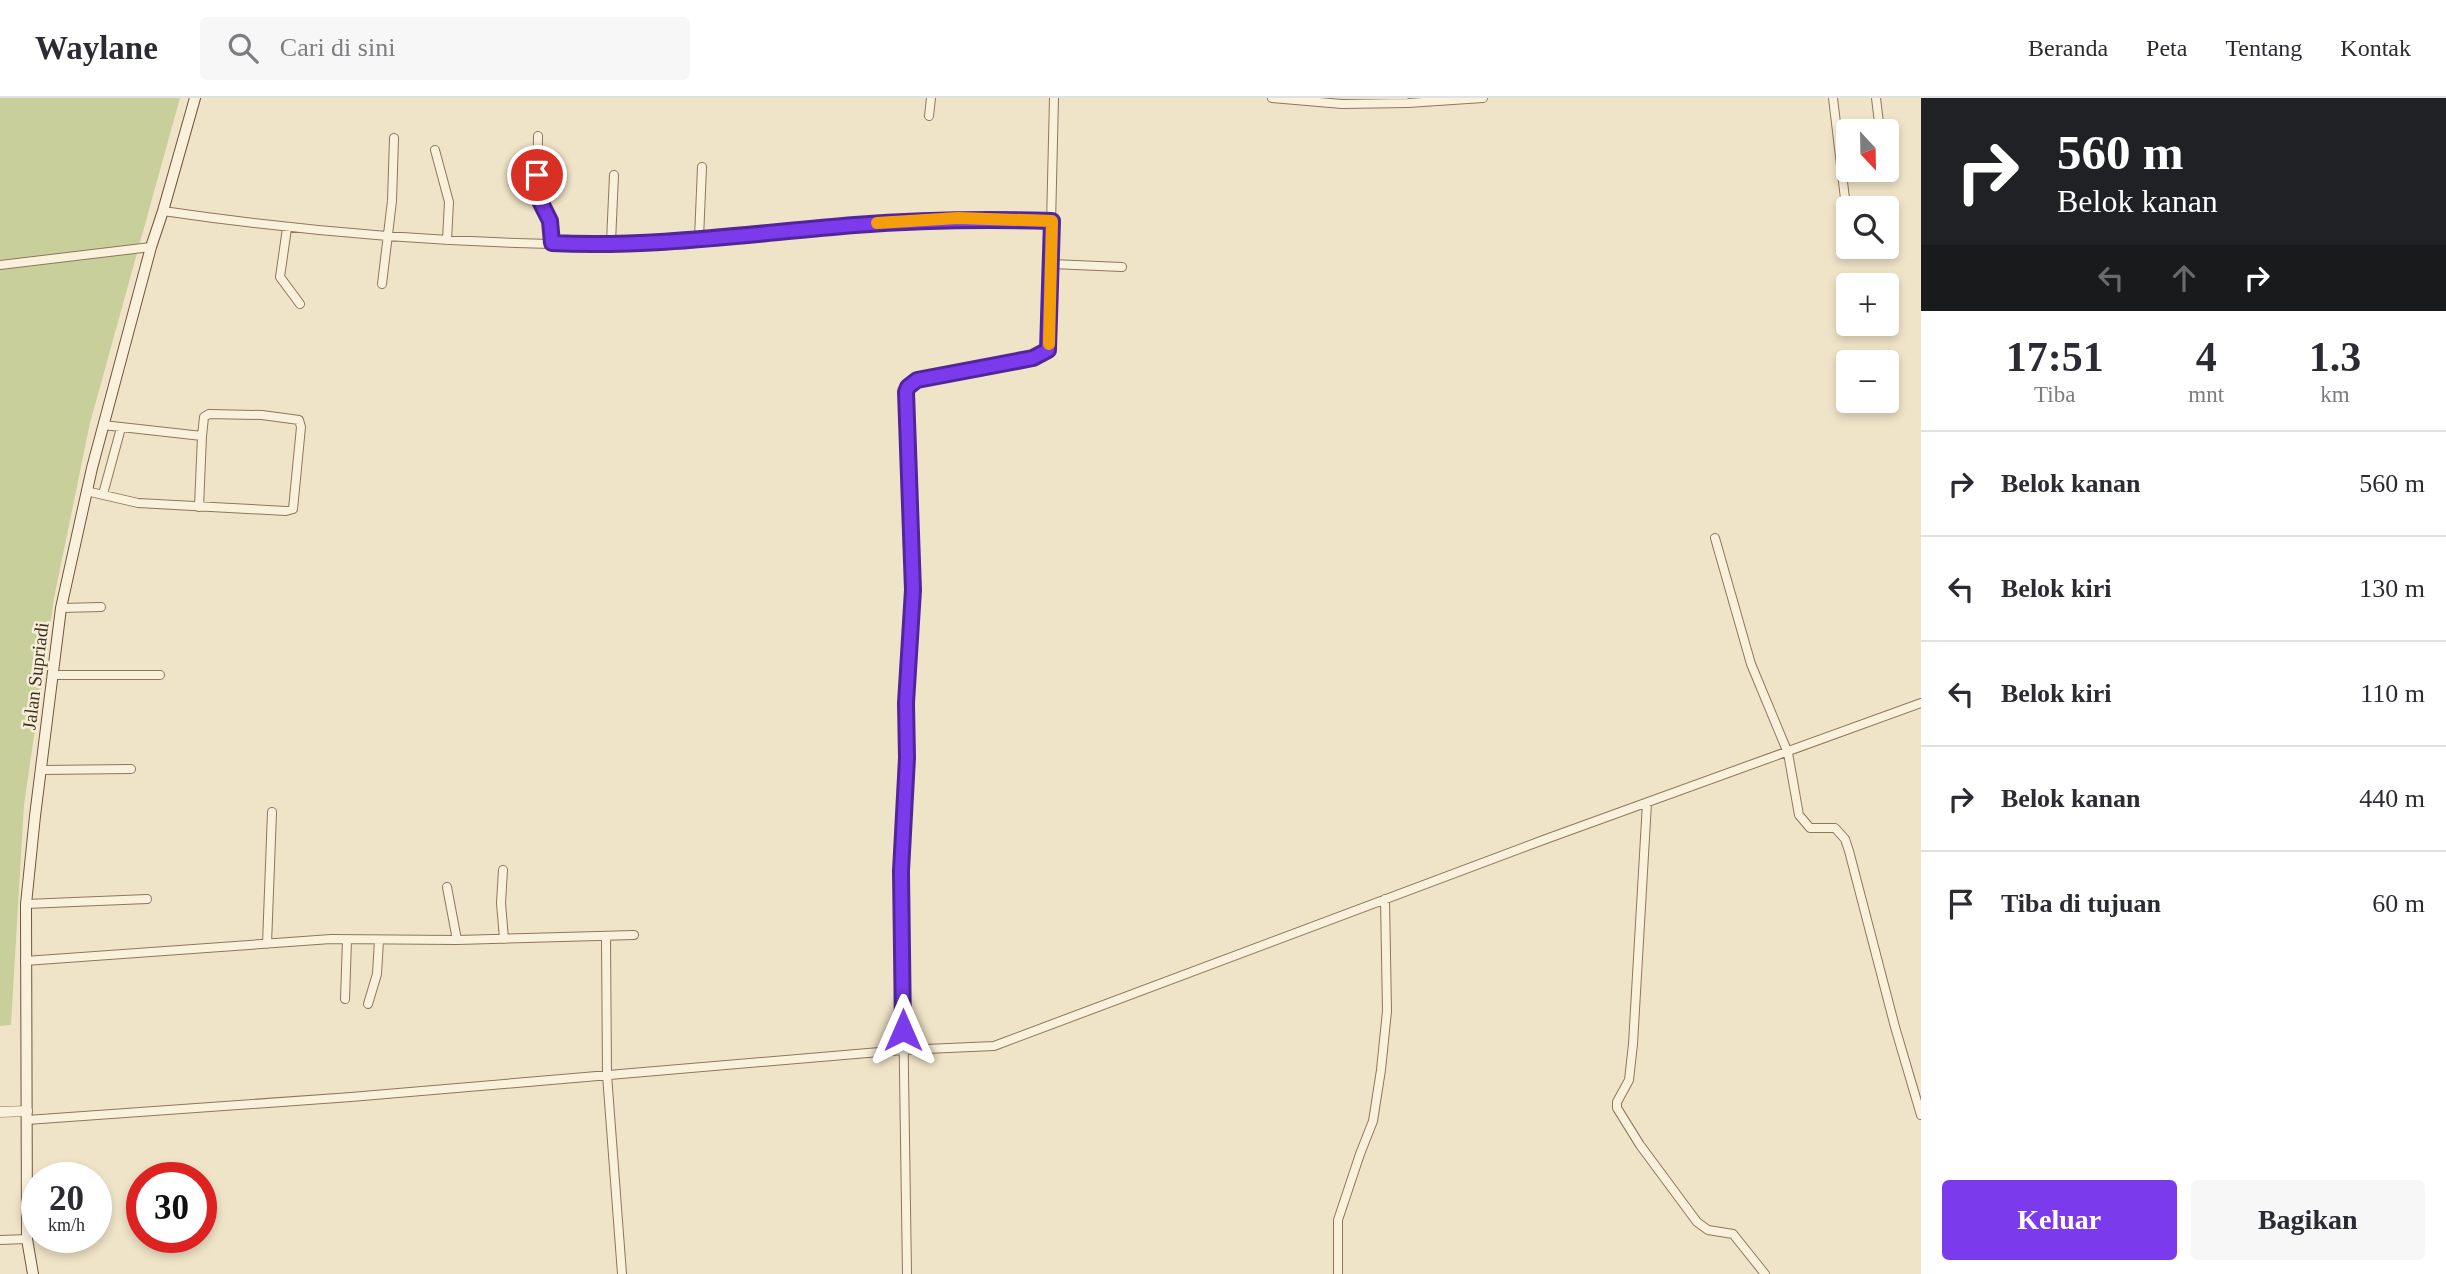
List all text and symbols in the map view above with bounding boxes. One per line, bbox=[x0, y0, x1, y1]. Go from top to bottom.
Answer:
search box bbox=[200, 17, 690, 80]
icon: search bbox=[224, 29, 262, 67]
text: Waylane bbox=[35, 30, 158, 66]
text: Cari di sini bbox=[280, 33, 395, 62]
text: Beranda bbox=[2028, 35, 2108, 61]
text: Peta bbox=[2146, 35, 2187, 61]
text: Tentang bbox=[2225, 35, 2302, 61]
text: Kontak bbox=[2340, 35, 2411, 61]
north arrow bbox=[1836, 119, 1899, 182]
map controls bbox=[1836, 119, 1899, 413]
text: 560 m bbox=[2057, 125, 2184, 180]
icon: right bbox=[1942, 126, 2033, 217]
pin bbox=[507, 145, 567, 205]
icon: arrive bbox=[518, 156, 556, 194]
text: Belok kanan bbox=[2057, 183, 2218, 219]
button: search bbox=[1836, 196, 1899, 259]
icon: left bbox=[2092, 259, 2130, 297]
icon: ahead bbox=[2165, 259, 2203, 297]
icon: right bbox=[2238, 259, 2276, 297]
button: + bbox=[1836, 273, 1899, 336]
text: 17:51 bbox=[2006, 334, 2104, 380]
text: 4 bbox=[2196, 334, 2217, 380]
text: 1.3 bbox=[2309, 334, 2361, 380]
button: − bbox=[1836, 350, 1899, 413]
text: Tiba bbox=[2034, 382, 2075, 407]
text: mnt bbox=[2188, 382, 2224, 407]
text: km bbox=[2320, 382, 2350, 407]
icon: right bbox=[1942, 465, 1980, 503]
text: Belok kanan bbox=[2001, 469, 2140, 498]
text: 560 m bbox=[2359, 469, 2425, 498]
icon: left bbox=[1942, 570, 1980, 608]
text: Belok kiri bbox=[2001, 574, 2112, 603]
text: 130 m bbox=[2359, 574, 2425, 603]
street label: Jalan Supriadi bbox=[18, 621, 53, 731]
icon: left bbox=[1942, 675, 1980, 713]
text: Belok kiri bbox=[2001, 679, 2112, 708]
text: 110 m bbox=[2360, 679, 2425, 708]
icon: right bbox=[1942, 780, 1980, 818]
text: Belok kanan bbox=[2001, 784, 2140, 813]
text: 440 m bbox=[2359, 784, 2425, 813]
icon: arrive bbox=[1942, 885, 1980, 923]
text: Tiba di tujuan bbox=[2001, 889, 2161, 918]
text: 60 m bbox=[2372, 889, 2425, 918]
position arrow bbox=[866, 993, 940, 1067]
speed limit sign: 30 bbox=[126, 1162, 217, 1253]
text: 20 bbox=[49, 1179, 84, 1218]
button: Keluar bbox=[1942, 1180, 2177, 1260]
button: Bagikan bbox=[2191, 1180, 2425, 1260]
text: km/h bbox=[48, 1215, 85, 1235]

